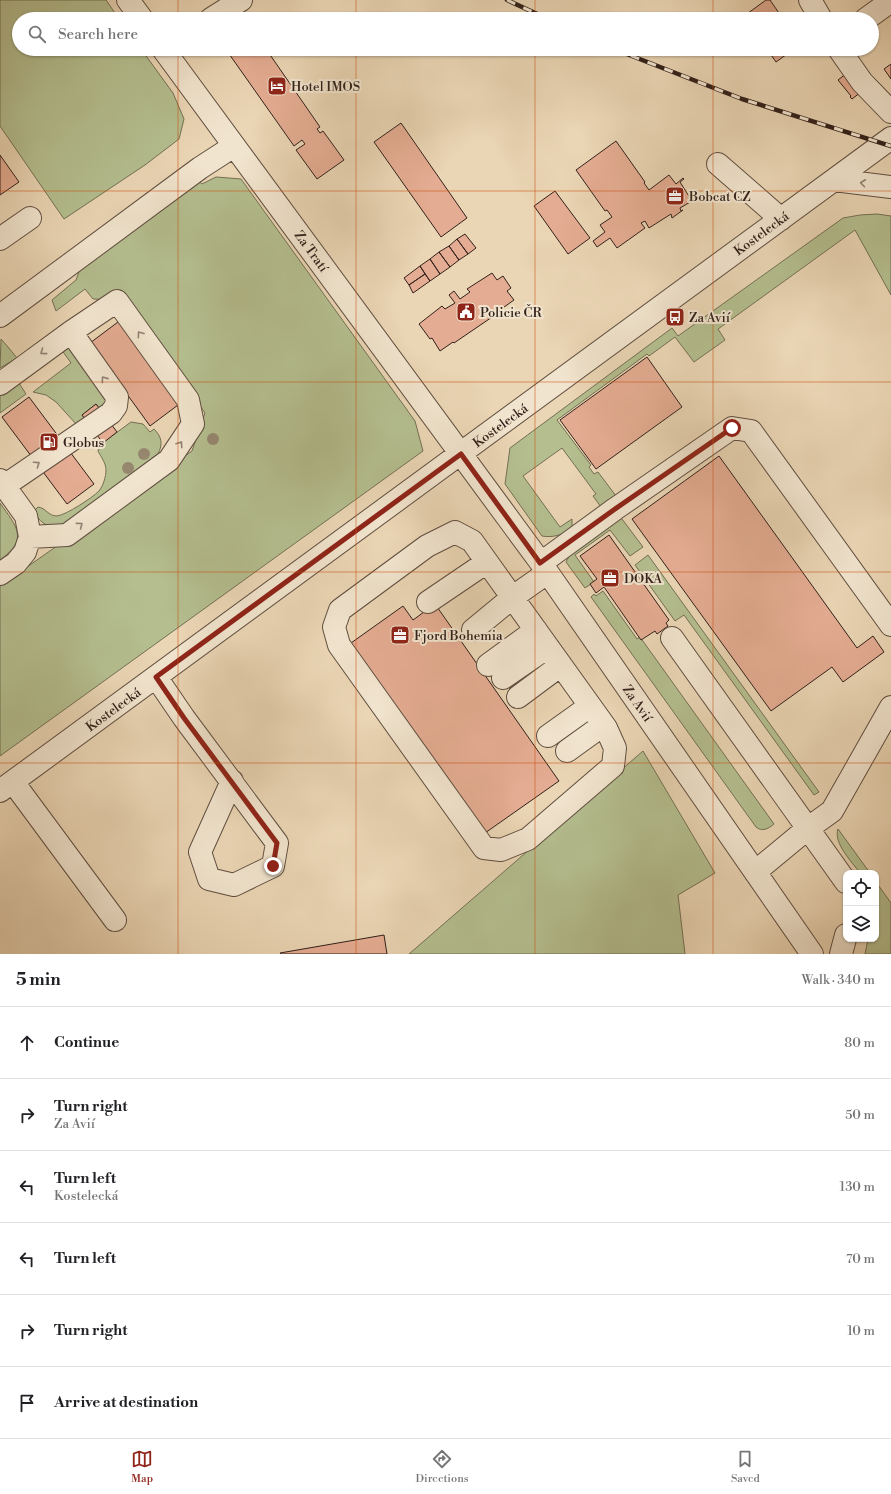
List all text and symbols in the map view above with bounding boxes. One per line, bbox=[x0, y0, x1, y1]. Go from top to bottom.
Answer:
search box bbox=[12, 12, 879, 56]
icon: search bbox=[26, 23, 48, 45]
text: Search here bbox=[58, 25, 138, 44]
hotel icon: Hotel IMOS bbox=[266, 75, 288, 97]
place label: Hotel IMOS bbox=[291, 79, 360, 95]
one-way arrow bbox=[860, 179, 866, 188]
office icon: Bobcat CZ bbox=[664, 185, 686, 207]
place label: Bobcat CZ bbox=[688, 189, 751, 205]
street label: Kostelecká bbox=[731, 208, 793, 259]
street label: Za Tratí bbox=[291, 228, 332, 276]
public building icon: Policie ČR bbox=[455, 301, 477, 323]
place label: Policie ČR bbox=[480, 304, 542, 321]
bus stop icon: Za Avií bbox=[664, 306, 686, 328]
place label: Za Avií bbox=[689, 310, 731, 326]
one-way arrow bbox=[138, 331, 145, 338]
one-way arrow bbox=[40, 347, 47, 354]
one-way arrow bbox=[101, 376, 109, 383]
street label: Kostelecká bbox=[470, 400, 532, 451]
route start bbox=[723, 419, 741, 437]
fuel station icon: Globus bbox=[38, 431, 60, 453]
place label: Globus bbox=[63, 435, 105, 451]
one-way arrow bbox=[175, 441, 182, 448]
one-way arrow bbox=[32, 462, 39, 469]
one-way arrow bbox=[76, 523, 83, 530]
office icon: DOKA bbox=[599, 567, 621, 589]
place label: DOKA bbox=[624, 571, 663, 587]
office icon: Fjord Bohemia bbox=[389, 624, 411, 646]
place label: Fjord Bohemia bbox=[414, 628, 503, 644]
street label: Za Avií bbox=[619, 682, 656, 726]
street label: Kostelecká bbox=[83, 684, 145, 735]
route end bbox=[264, 857, 282, 875]
map controls bbox=[843, 870, 879, 942]
button: locate bbox=[843, 870, 879, 906]
button: layers bbox=[843, 906, 879, 942]
text: 5 min bbox=[16, 969, 61, 991]
text: Walk · 340 m bbox=[802, 972, 875, 988]
icon: ahead bbox=[16, 1032, 38, 1054]
text: Continue bbox=[54, 1033, 119, 1052]
text: 80 m bbox=[844, 1035, 875, 1051]
text: Turn right bbox=[54, 1097, 128, 1116]
icon: right bbox=[16, 1104, 38, 1126]
text: 50 m bbox=[845, 1107, 875, 1123]
text: Za Avií bbox=[54, 1116, 95, 1132]
text: Turn left bbox=[54, 1169, 116, 1188]
icon: left bbox=[16, 1176, 38, 1198]
text: 130 m bbox=[840, 1179, 875, 1195]
text: Kostelecká bbox=[54, 1188, 118, 1204]
icon: left bbox=[16, 1248, 38, 1270]
text: Turn left bbox=[54, 1249, 116, 1268]
text: 70 m bbox=[846, 1251, 875, 1267]
icon: right bbox=[16, 1320, 38, 1342]
text: Turn right bbox=[54, 1321, 128, 1340]
text: 10 m bbox=[847, 1323, 875, 1339]
icon: arrive bbox=[16, 1392, 38, 1414]
text: Arrive at destination bbox=[54, 1393, 198, 1412]
tab: Map bbox=[131, 1448, 153, 1486]
tab: Directions bbox=[416, 1448, 469, 1486]
tab: Saved bbox=[731, 1448, 760, 1486]

